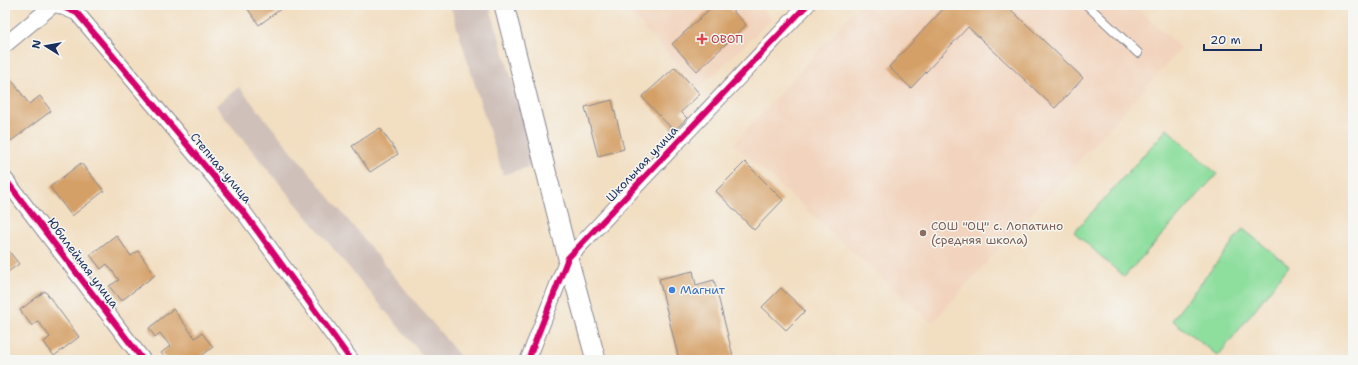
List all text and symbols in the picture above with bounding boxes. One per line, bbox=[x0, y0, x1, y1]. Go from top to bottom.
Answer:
north arrow bbox=[26, 26, 66, 66]
scale bar bbox=[1204, 26, 1261, 52]
place label: ОВОП bbox=[711, 31, 743, 47]
text: 20 m bbox=[1210, 32, 1241, 48]
marker: ОВОП bbox=[696, 33, 708, 45]
text: N bbox=[28, 38, 45, 50]
street label: Школьная улица bbox=[602, 122, 682, 206]
street label: Степная улица bbox=[187, 129, 256, 207]
street label: Юбилейная улица bbox=[44, 215, 123, 312]
place label: СОШ "ОЦ" с. Лопатино (средняя школа) bbox=[931, 218, 1063, 248]
marker: СОШ "ОЦ" с. Лопатино (средняя школа) bbox=[918, 228, 928, 238]
place label: Магнит bbox=[680, 282, 726, 298]
marker: Магнит bbox=[667, 285, 677, 295]

